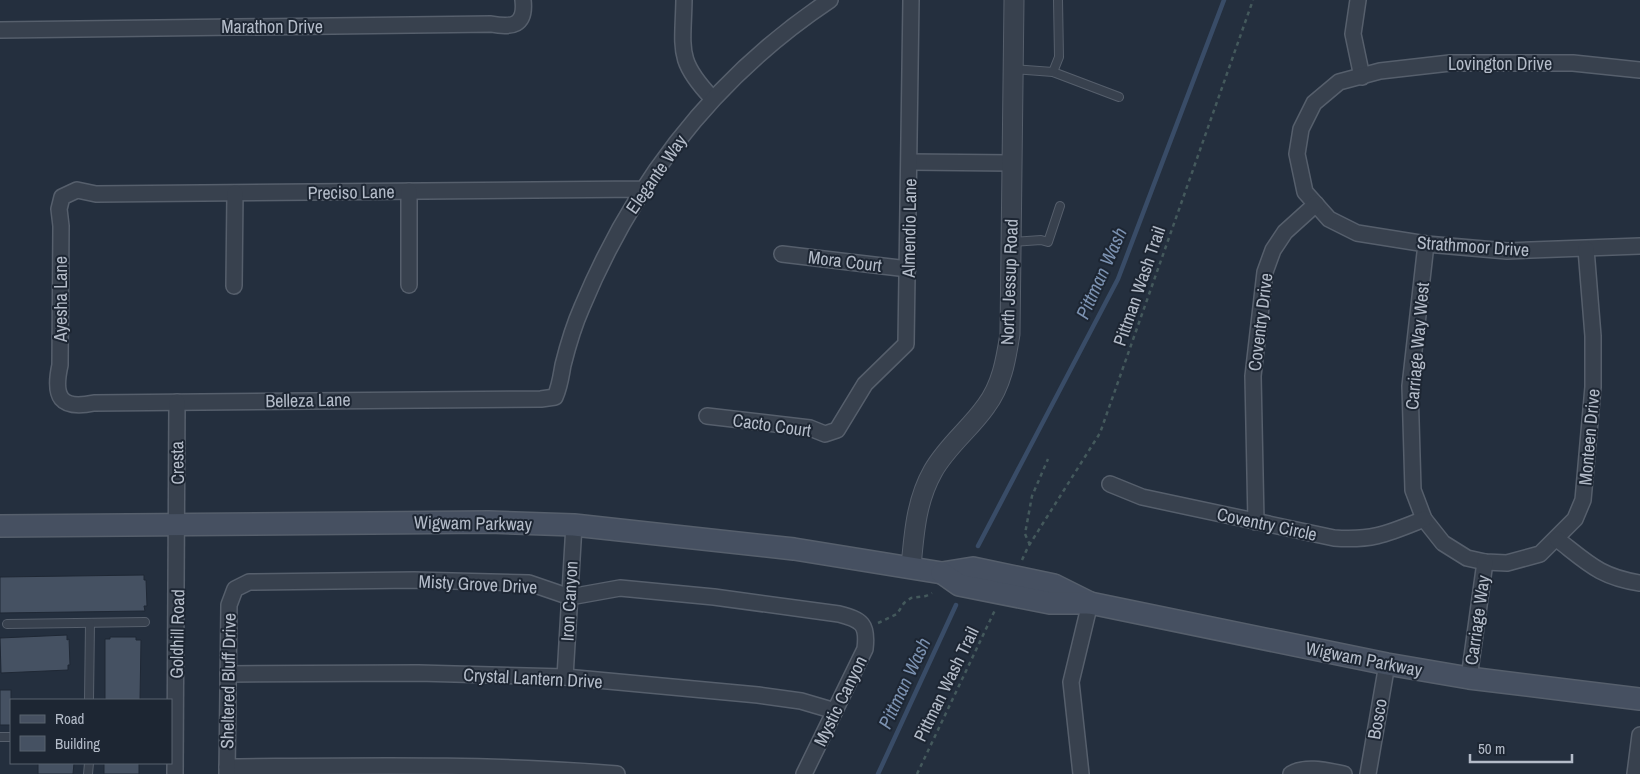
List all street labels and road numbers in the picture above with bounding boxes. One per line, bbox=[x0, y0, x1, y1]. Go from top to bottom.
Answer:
street label: Marathon Drive bbox=[221, 14, 323, 39]
street label: Lovington Drive bbox=[1448, 51, 1552, 76]
street label: Elegante Way bbox=[620, 129, 693, 219]
street label: Almendio Lane bbox=[896, 178, 922, 279]
street label: Preciso Lane bbox=[307, 179, 395, 205]
street label: North Jessup Road bbox=[994, 218, 1024, 346]
street label: Pittman Wash Trail bbox=[1107, 223, 1171, 349]
street label: Strathmoor Drive bbox=[1416, 230, 1530, 262]
street label: Mora Court bbox=[807, 244, 883, 278]
street label: Ayesha Lane bbox=[48, 256, 73, 343]
street label: Coventry Drive bbox=[1242, 272, 1278, 372]
street label: Carriage Way West bbox=[1399, 281, 1435, 411]
street label: Belleza Lane bbox=[265, 387, 351, 413]
street label: Monteen Drive bbox=[1572, 388, 1606, 486]
street label: Cacto Court bbox=[731, 407, 813, 443]
street label: Cresta bbox=[164, 441, 190, 485]
street label: Coventry Circle bbox=[1215, 501, 1319, 547]
street label: Wigwam Parkway bbox=[414, 509, 533, 537]
street label: Iron Canyon bbox=[554, 560, 584, 642]
street label: Misty Grove Drive bbox=[418, 568, 538, 600]
street label: Carriage Way bbox=[1458, 573, 1496, 667]
street label: Goldhill Road bbox=[164, 589, 190, 679]
street label: Sheltered Bluff Drive bbox=[214, 613, 242, 749]
street label: Pittman Wash Trail bbox=[907, 622, 985, 746]
street label: Wigwam Parkway bbox=[1304, 635, 1425, 683]
street label: Mystic Canyon bbox=[807, 652, 873, 750]
street label: Crystal Lantern Drive bbox=[463, 662, 603, 694]
street label: Bosco bbox=[1361, 697, 1393, 741]

